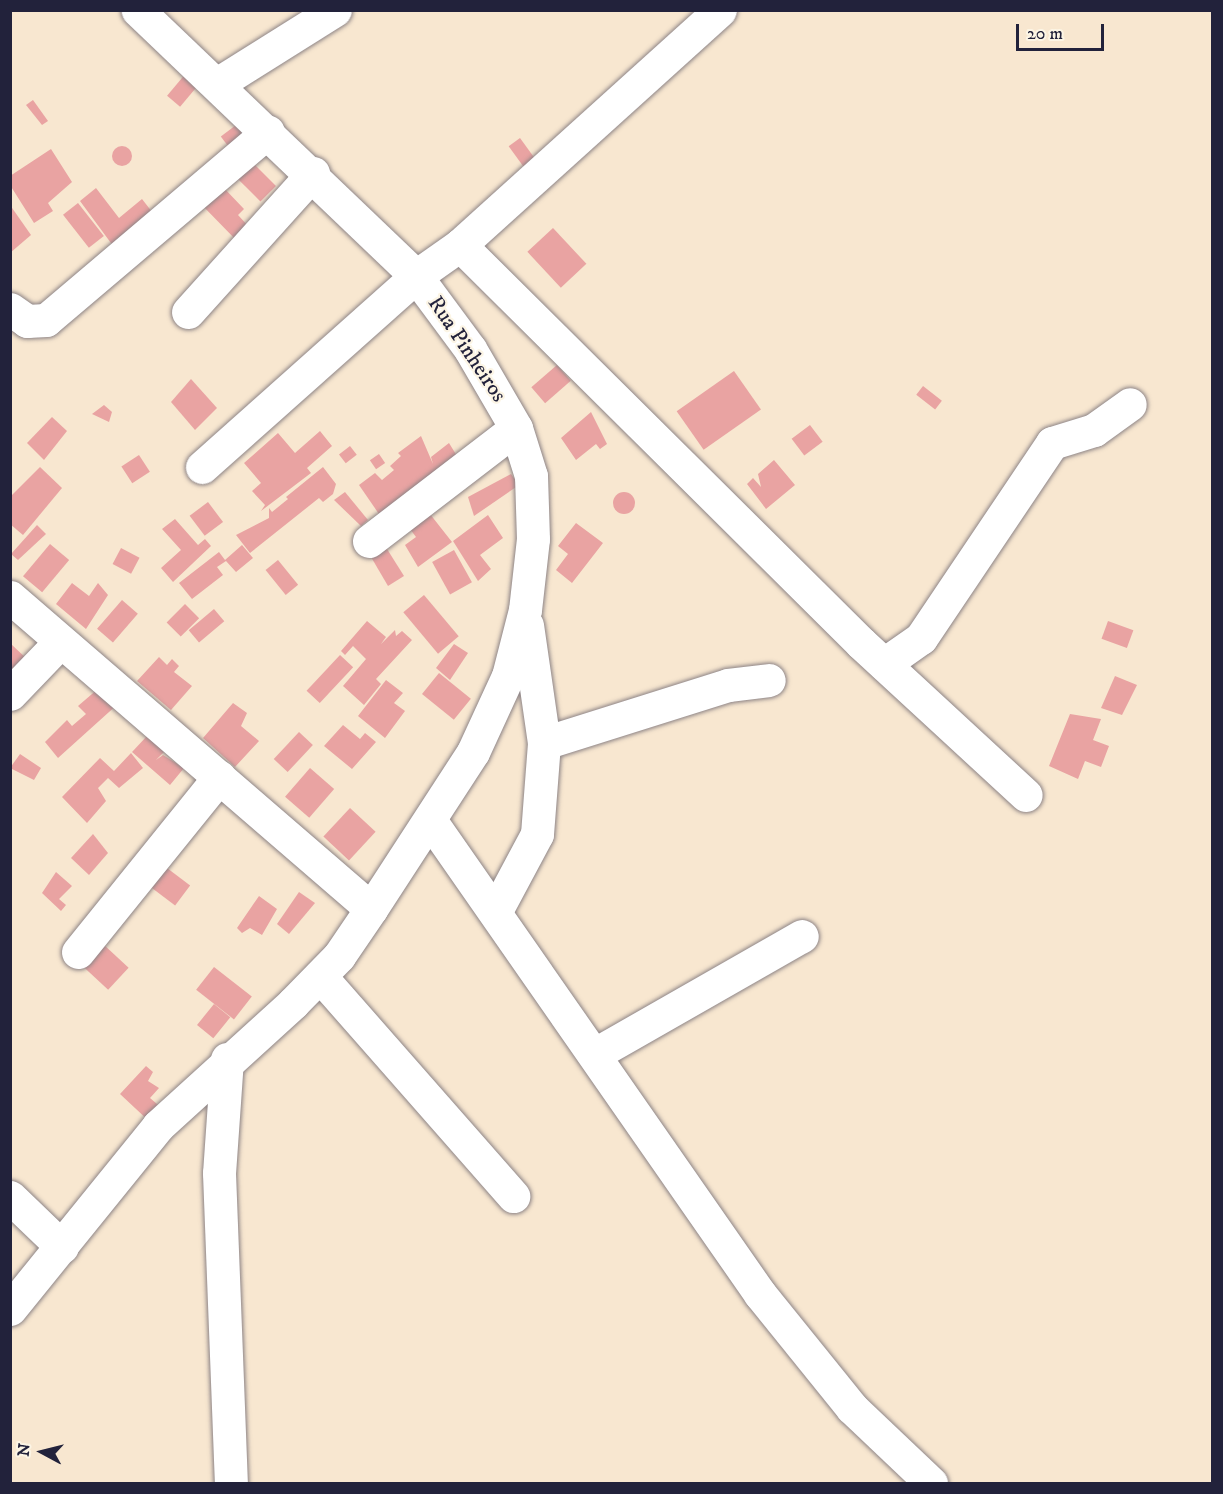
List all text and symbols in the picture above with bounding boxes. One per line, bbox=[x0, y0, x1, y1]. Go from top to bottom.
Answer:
scale bar bbox=[1019, 12, 1108, 50]
text: 20 m bbox=[1027, 23, 1063, 45]
street label: Rua Pinheiros bbox=[422, 291, 512, 407]
north arrow bbox=[12, 1422, 72, 1482]
text: N bbox=[13, 1442, 35, 1458]

